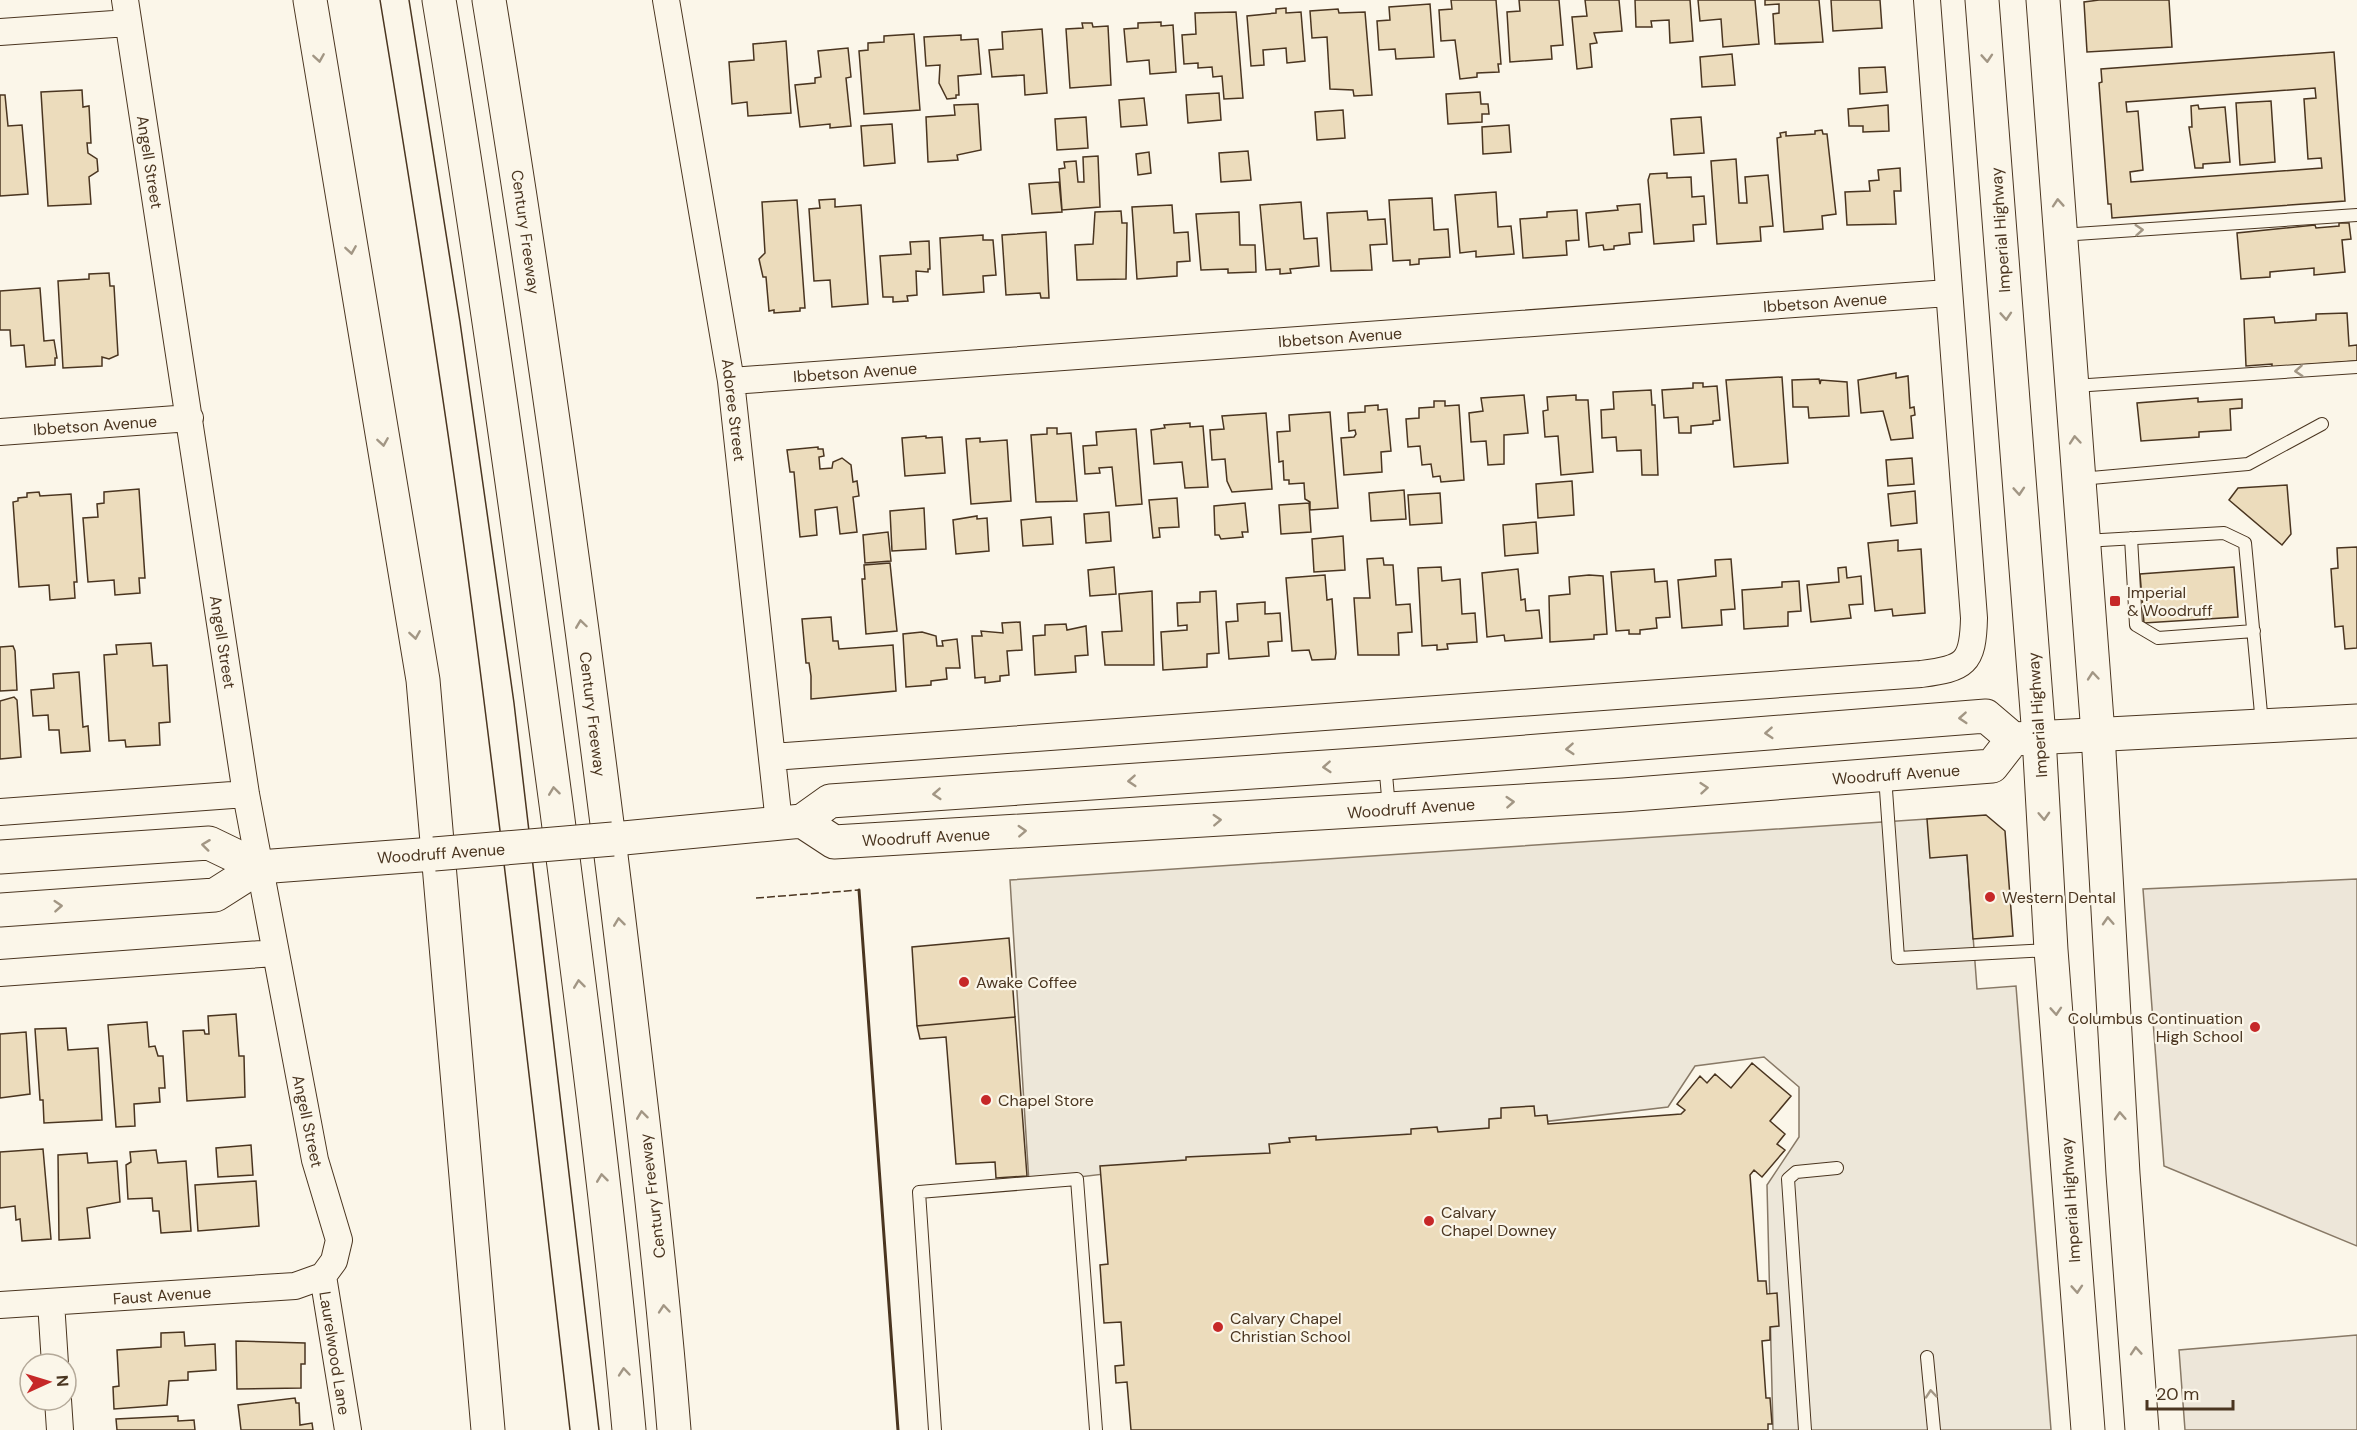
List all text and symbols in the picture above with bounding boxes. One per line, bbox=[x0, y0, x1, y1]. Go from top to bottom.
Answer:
one-way arrow bbox=[313, 53, 325, 62]
one-way arrow bbox=[1980, 54, 1993, 63]
street label: Angell Street bbox=[132, 114, 167, 210]
street label: Imperial Highway bbox=[1986, 167, 2015, 293]
street label: Century Freeway bbox=[506, 168, 545, 296]
one-way arrow bbox=[2052, 199, 2065, 208]
one-way arrow bbox=[2135, 223, 2144, 236]
one-way arrow bbox=[345, 245, 357, 255]
street label: Ibbetson Avenue bbox=[1762, 288, 1888, 317]
one-way arrow bbox=[1999, 311, 2012, 320]
street label: Ibbetson Avenue bbox=[1277, 323, 1403, 352]
street label: Adoree Street bbox=[717, 358, 750, 463]
street label: Ibbetson Avenue bbox=[792, 358, 918, 387]
one-way arrow bbox=[2294, 364, 2303, 377]
street label: Ibbetson Avenue bbox=[32, 411, 158, 440]
one-way arrow bbox=[2069, 435, 2082, 444]
one-way arrow bbox=[377, 438, 389, 447]
one-way arrow bbox=[2013, 487, 2026, 496]
place label: Imperial & Woodruff bbox=[2127, 582, 2213, 621]
street label: Angell Street bbox=[205, 594, 240, 690]
marker: Imperial & Woodruff bbox=[2108, 594, 2122, 608]
one-way arrow bbox=[576, 619, 588, 629]
one-way arrow bbox=[409, 630, 421, 639]
street label: Century Freeway bbox=[574, 650, 611, 778]
street label: Imperial Highway bbox=[2023, 652, 2052, 778]
one-way arrow bbox=[2087, 672, 2100, 681]
one-way arrow bbox=[1959, 711, 1968, 724]
one-way arrow bbox=[1764, 726, 1773, 739]
one-way arrow bbox=[1565, 742, 1574, 755]
one-way arrow bbox=[1322, 760, 1331, 773]
street label: Woodruff Avenue bbox=[1831, 760, 1961, 789]
one-way arrow bbox=[1127, 774, 1136, 787]
one-way arrow bbox=[1700, 782, 1709, 795]
one-way arrow bbox=[548, 786, 561, 796]
one-way arrow bbox=[933, 787, 942, 800]
street label: Woodruff Avenue bbox=[1346, 794, 1476, 823]
one-way arrow bbox=[1505, 796, 1514, 809]
one-way arrow bbox=[2037, 811, 2050, 820]
one-way arrow bbox=[1212, 813, 1221, 826]
street label: Woodruff Avenue bbox=[861, 824, 991, 851]
one-way arrow bbox=[1017, 824, 1026, 837]
one-way arrow bbox=[201, 839, 211, 852]
street label: Woodruff Avenue bbox=[376, 839, 506, 868]
place label: Western Dental bbox=[2002, 887, 2116, 908]
marker: Western Dental bbox=[1983, 890, 1997, 904]
one-way arrow bbox=[54, 900, 63, 913]
one-way arrow bbox=[2102, 916, 2115, 925]
one-way arrow bbox=[613, 917, 625, 926]
place label: Awake Coffee bbox=[976, 972, 1077, 993]
marker: Awake Coffee bbox=[957, 975, 971, 989]
one-way arrow bbox=[573, 980, 585, 989]
one-way arrow bbox=[2049, 1006, 2062, 1015]
place label: Columbus Continuation High School bbox=[2068, 1008, 2243, 1047]
marker: Columbus Continuation High School bbox=[2248, 1020, 2262, 1034]
street label: Angell Street bbox=[287, 1073, 328, 1169]
place label: Chapel Store bbox=[998, 1090, 1094, 1111]
marker: Chapel Store bbox=[979, 1093, 993, 1107]
one-way arrow bbox=[637, 1111, 649, 1120]
one-way arrow bbox=[2113, 1111, 2126, 1120]
street label: Century Freeway bbox=[634, 1132, 671, 1260]
street label: Imperial Highway bbox=[2056, 1137, 2085, 1263]
one-way arrow bbox=[596, 1173, 609, 1183]
place label: Calvary Chapel Downey bbox=[1441, 1202, 1557, 1241]
marker: Calvary Chapel Downey bbox=[1422, 1214, 1436, 1228]
street label: Faust Avenue bbox=[112, 1282, 212, 1309]
one-way arrow bbox=[2070, 1284, 2083, 1293]
street label: Laurelwood Lane bbox=[314, 1290, 355, 1417]
one-way arrow bbox=[658, 1304, 671, 1313]
place label: Calvary Chapel Christian School bbox=[1230, 1308, 1351, 1347]
marker: Calvary Chapel Christian School bbox=[1211, 1320, 1225, 1334]
one-way arrow bbox=[2130, 1346, 2143, 1355]
north arrow bbox=[18, 1352, 78, 1412]
one-way arrow bbox=[618, 1367, 631, 1376]
scale bar bbox=[2147, 1373, 2232, 1411]
text: N bbox=[52, 1374, 73, 1388]
text: 20 m bbox=[2156, 1382, 2199, 1406]
one-way arrow bbox=[1924, 1389, 1937, 1398]

